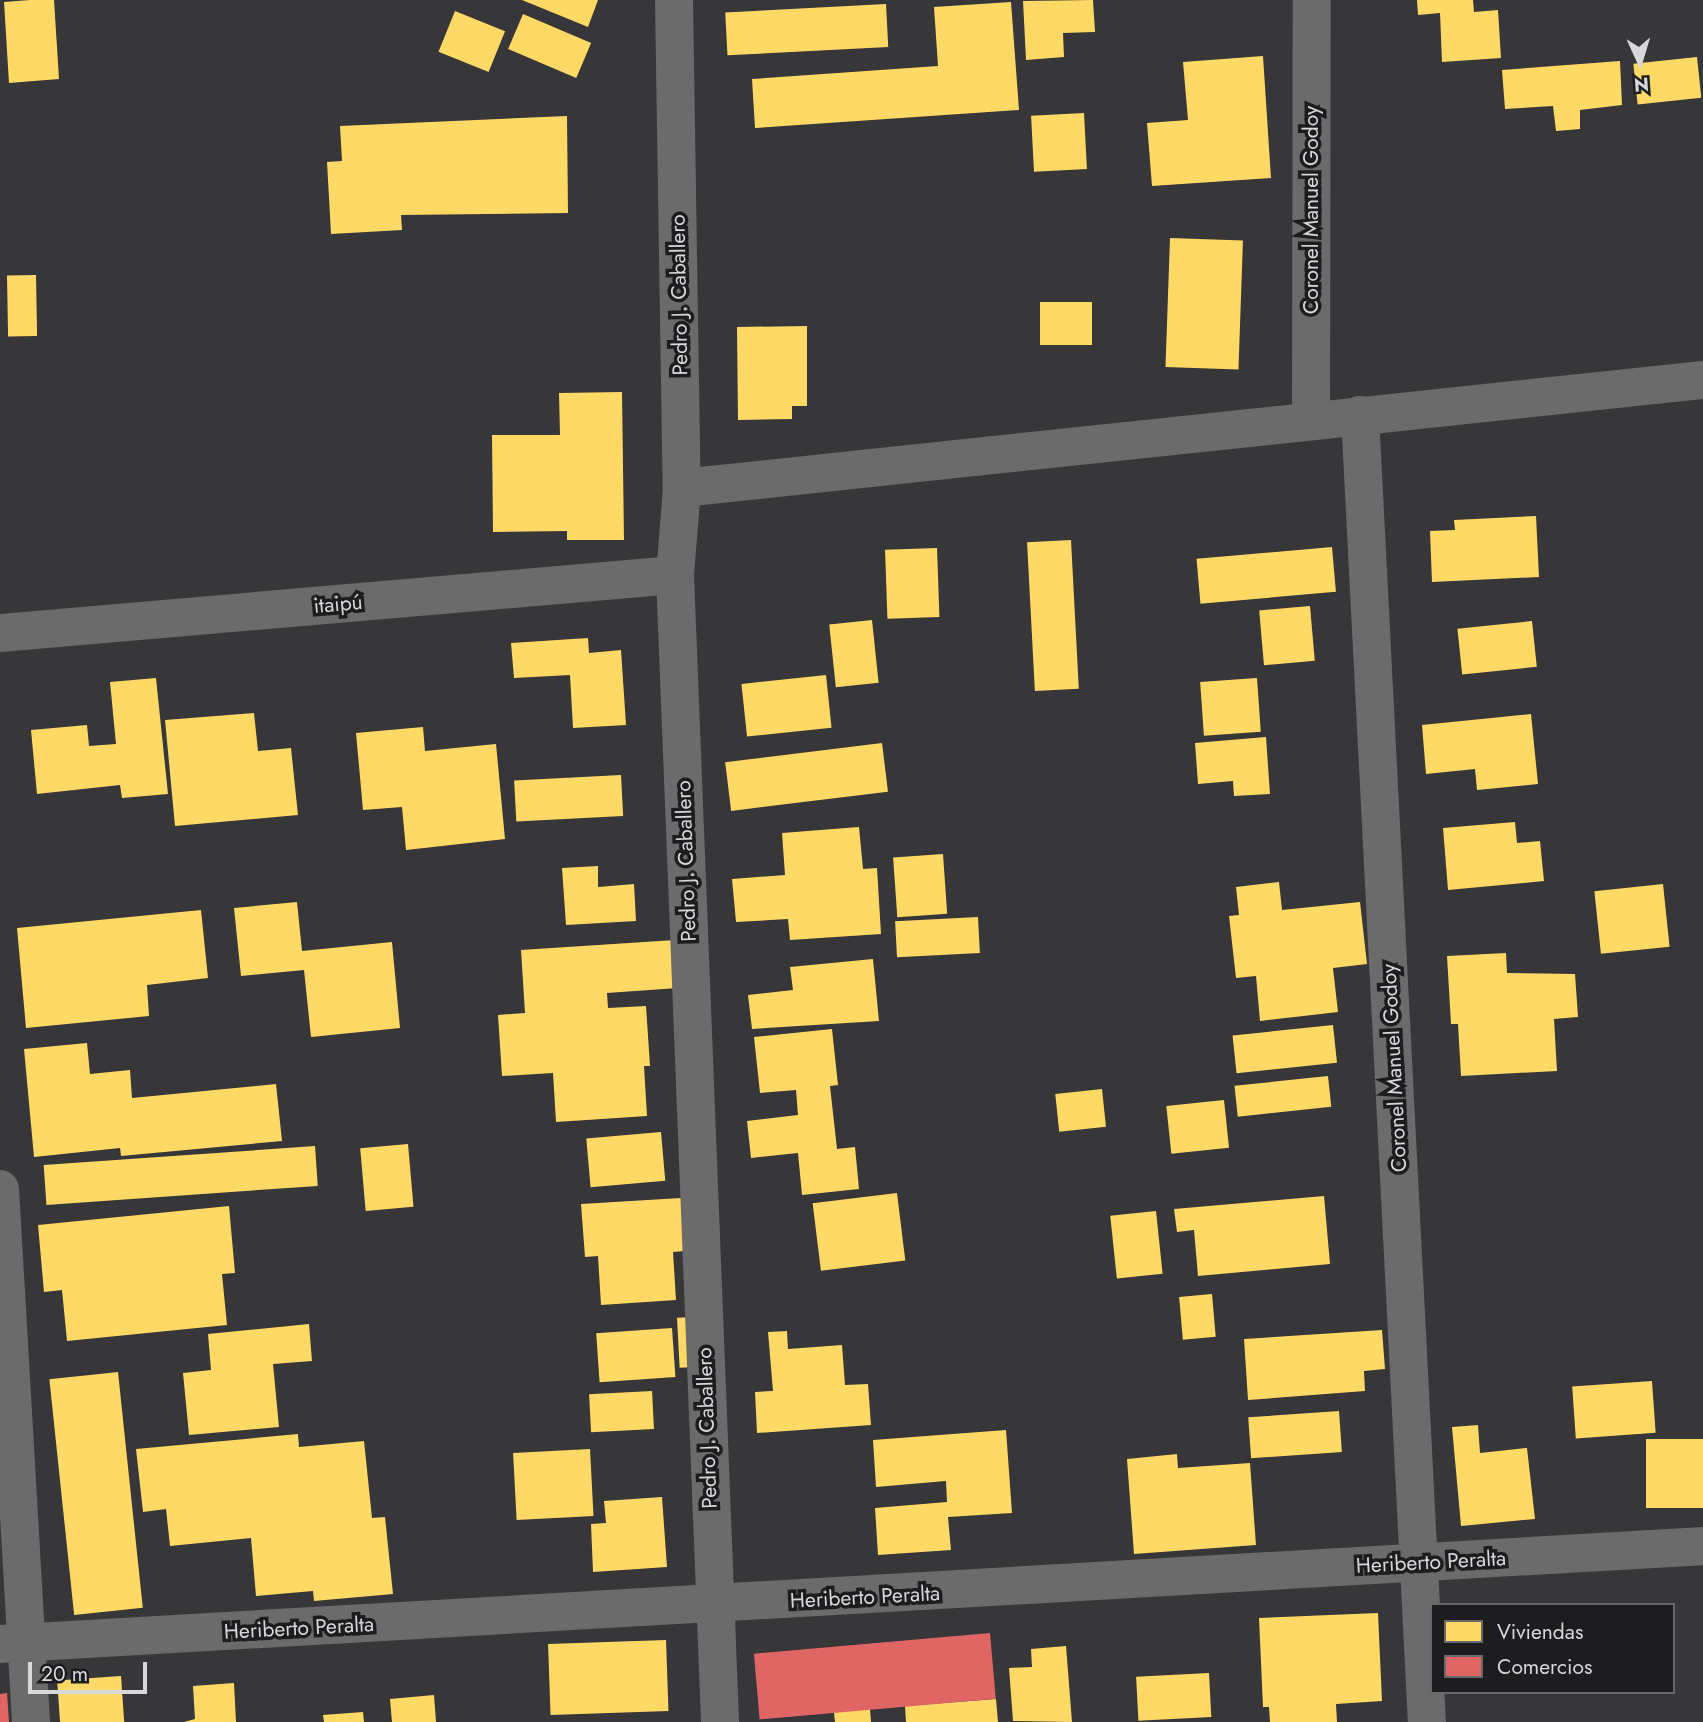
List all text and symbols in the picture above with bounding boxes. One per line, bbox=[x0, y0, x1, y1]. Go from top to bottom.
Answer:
north arrow bbox=[1605, 28, 1675, 98]
text: N bbox=[1633, 70, 1650, 98]
street label: Coronel Manuel Godoy bbox=[1298, 106, 1324, 314]
street label: Pedro J. Caballero bbox=[665, 214, 693, 376]
street label: itaipú bbox=[312, 589, 364, 619]
street label: Pedro J. Caballero bbox=[671, 780, 701, 942]
street label: Coronel Manuel Godoy bbox=[1376, 963, 1412, 1173]
street label: Pedro J. Caballero bbox=[692, 1347, 722, 1509]
street label: Heriberto Peralta bbox=[1355, 1545, 1507, 1579]
street label: Heriberto Peralta bbox=[789, 1580, 941, 1614]
legend bbox=[1430, 1603, 1675, 1694]
street label: Heriberto Peralta bbox=[223, 1611, 375, 1645]
text: Viviendas bbox=[1497, 1617, 1583, 1647]
scale bar bbox=[32, 1648, 150, 1692]
text: Comercios bbox=[1497, 1652, 1592, 1682]
text: 20 m bbox=[41, 1659, 88, 1689]

